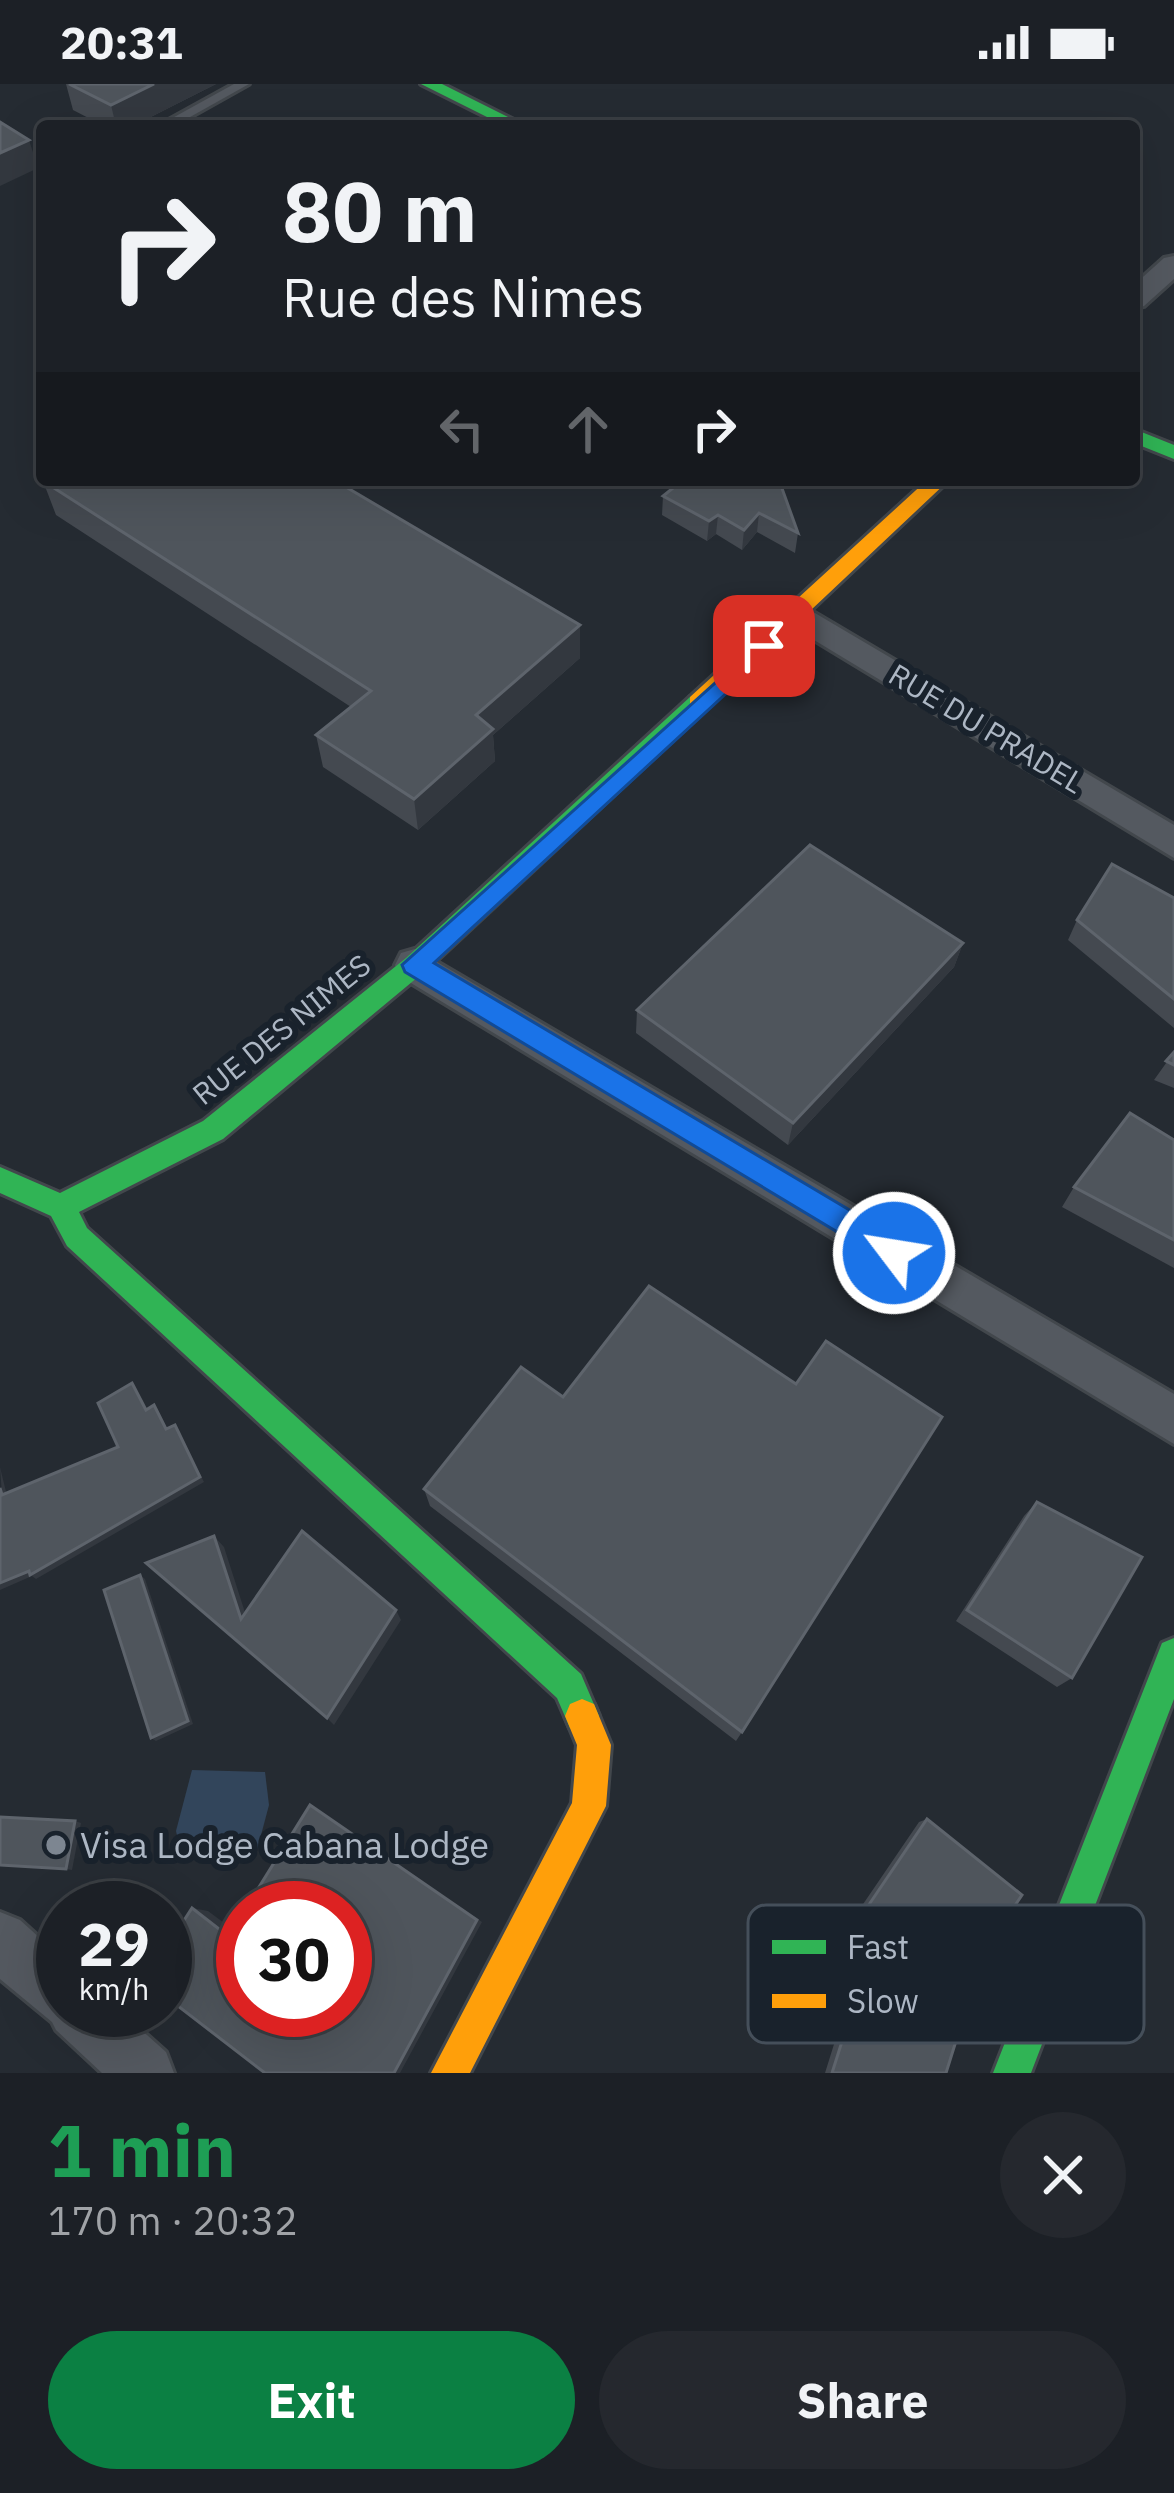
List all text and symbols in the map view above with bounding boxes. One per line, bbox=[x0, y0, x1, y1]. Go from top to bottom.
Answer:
text: 20:31 bbox=[60, 13, 183, 71]
text: 80 m bbox=[282, 156, 478, 265]
icon: right bbox=[84, 168, 240, 324]
text: Rue des Nimes bbox=[282, 262, 644, 332]
icon: left bbox=[429, 396, 495, 462]
icon: ahead bbox=[555, 396, 621, 462]
icon: right bbox=[681, 396, 747, 462]
pin bbox=[713, 595, 815, 697]
icon: arrive bbox=[731, 613, 797, 679]
street label: RUE DU PRADEL bbox=[882, 654, 1091, 801]
street label: RUE DES NIMES bbox=[184, 945, 378, 1113]
position arrow bbox=[831, 1190, 957, 1316]
place label: Visa Lodge Cabana Lodge bbox=[80, 1821, 489, 1868]
marker: Visa Lodge Cabana Lodge bbox=[43, 1832, 69, 1858]
speed limit sign: 30 bbox=[216, 1881, 372, 2037]
text: 29 bbox=[78, 1904, 150, 1983]
legend bbox=[748, 1905, 1144, 2043]
text: Fast bbox=[847, 1925, 909, 1968]
text: km/h bbox=[79, 1969, 149, 2008]
text: Slow bbox=[847, 1979, 919, 2022]
text: 1 min bbox=[48, 2103, 236, 2197]
button: close bbox=[1000, 2112, 1126, 2238]
text: 170 m · 20:32 bbox=[48, 2195, 298, 2246]
button: Exit bbox=[48, 2331, 575, 2469]
button: Share bbox=[599, 2331, 1126, 2469]

